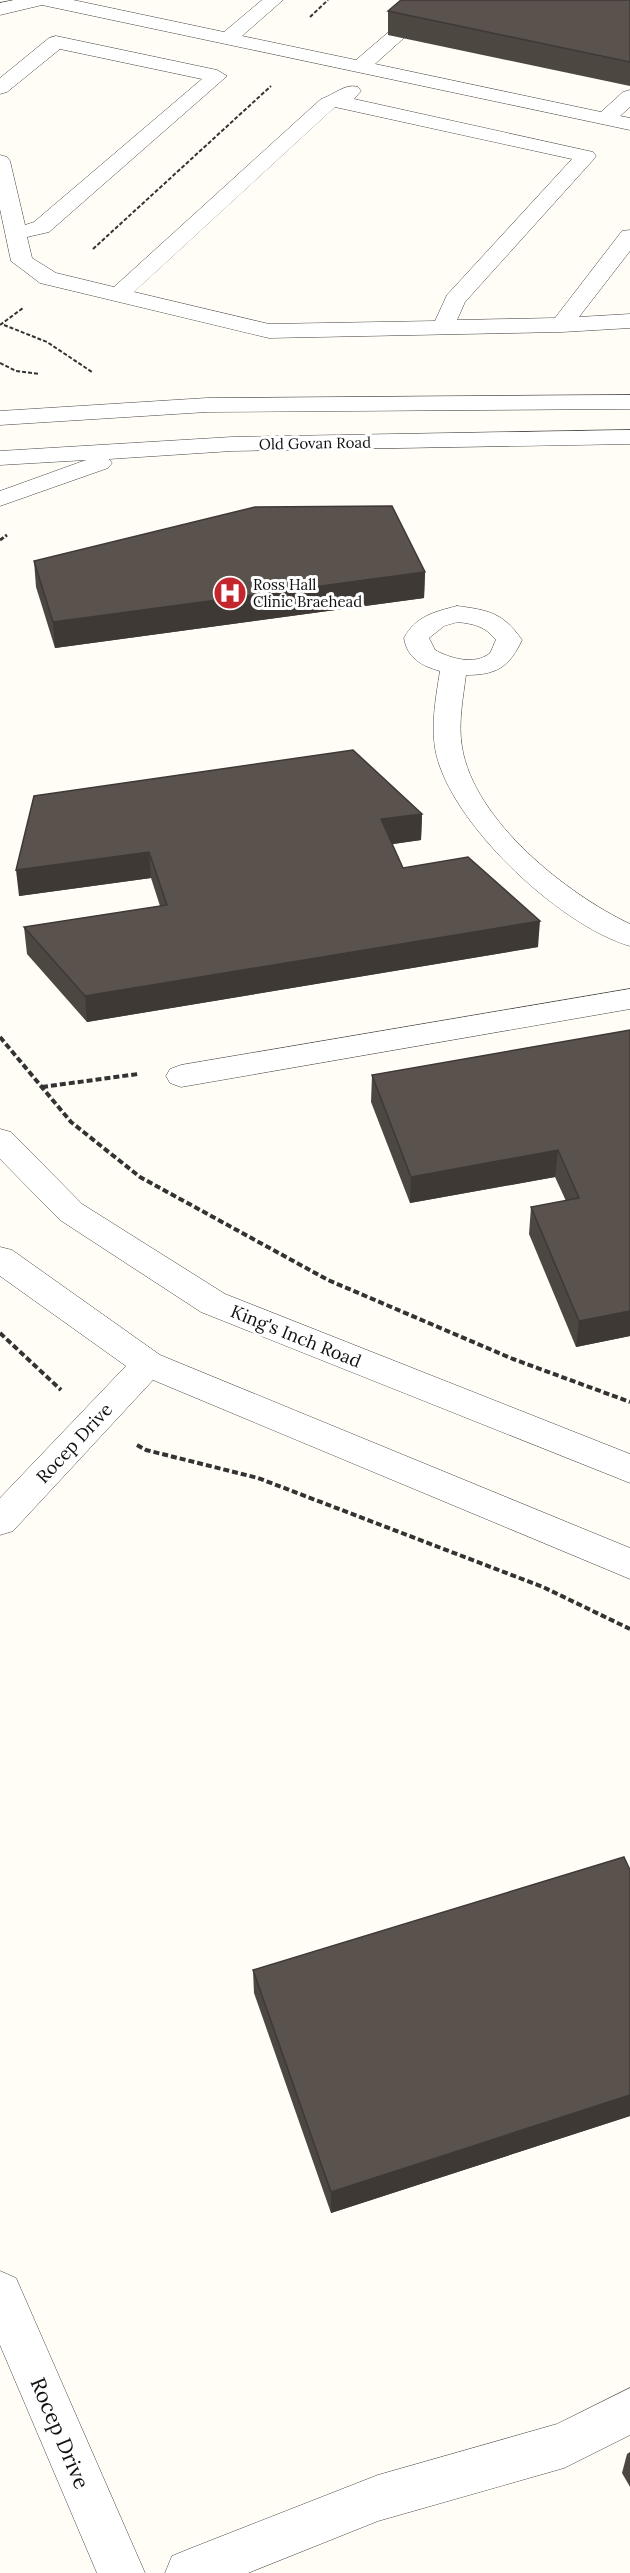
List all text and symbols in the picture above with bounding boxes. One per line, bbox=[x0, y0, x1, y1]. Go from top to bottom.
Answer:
street label: Old Govan Road bbox=[259, 433, 371, 453]
hospital icon: Ross Hall Clinic Braehead bbox=[212, 575, 248, 611]
place label: Ross Hall Clinic Braehead bbox=[253, 575, 362, 611]
street label: King's Inch Road bbox=[227, 1299, 365, 1373]
street label: Rocep Drive bbox=[31, 1398, 117, 1488]
street label: Rocep Drive bbox=[24, 2373, 96, 2493]

